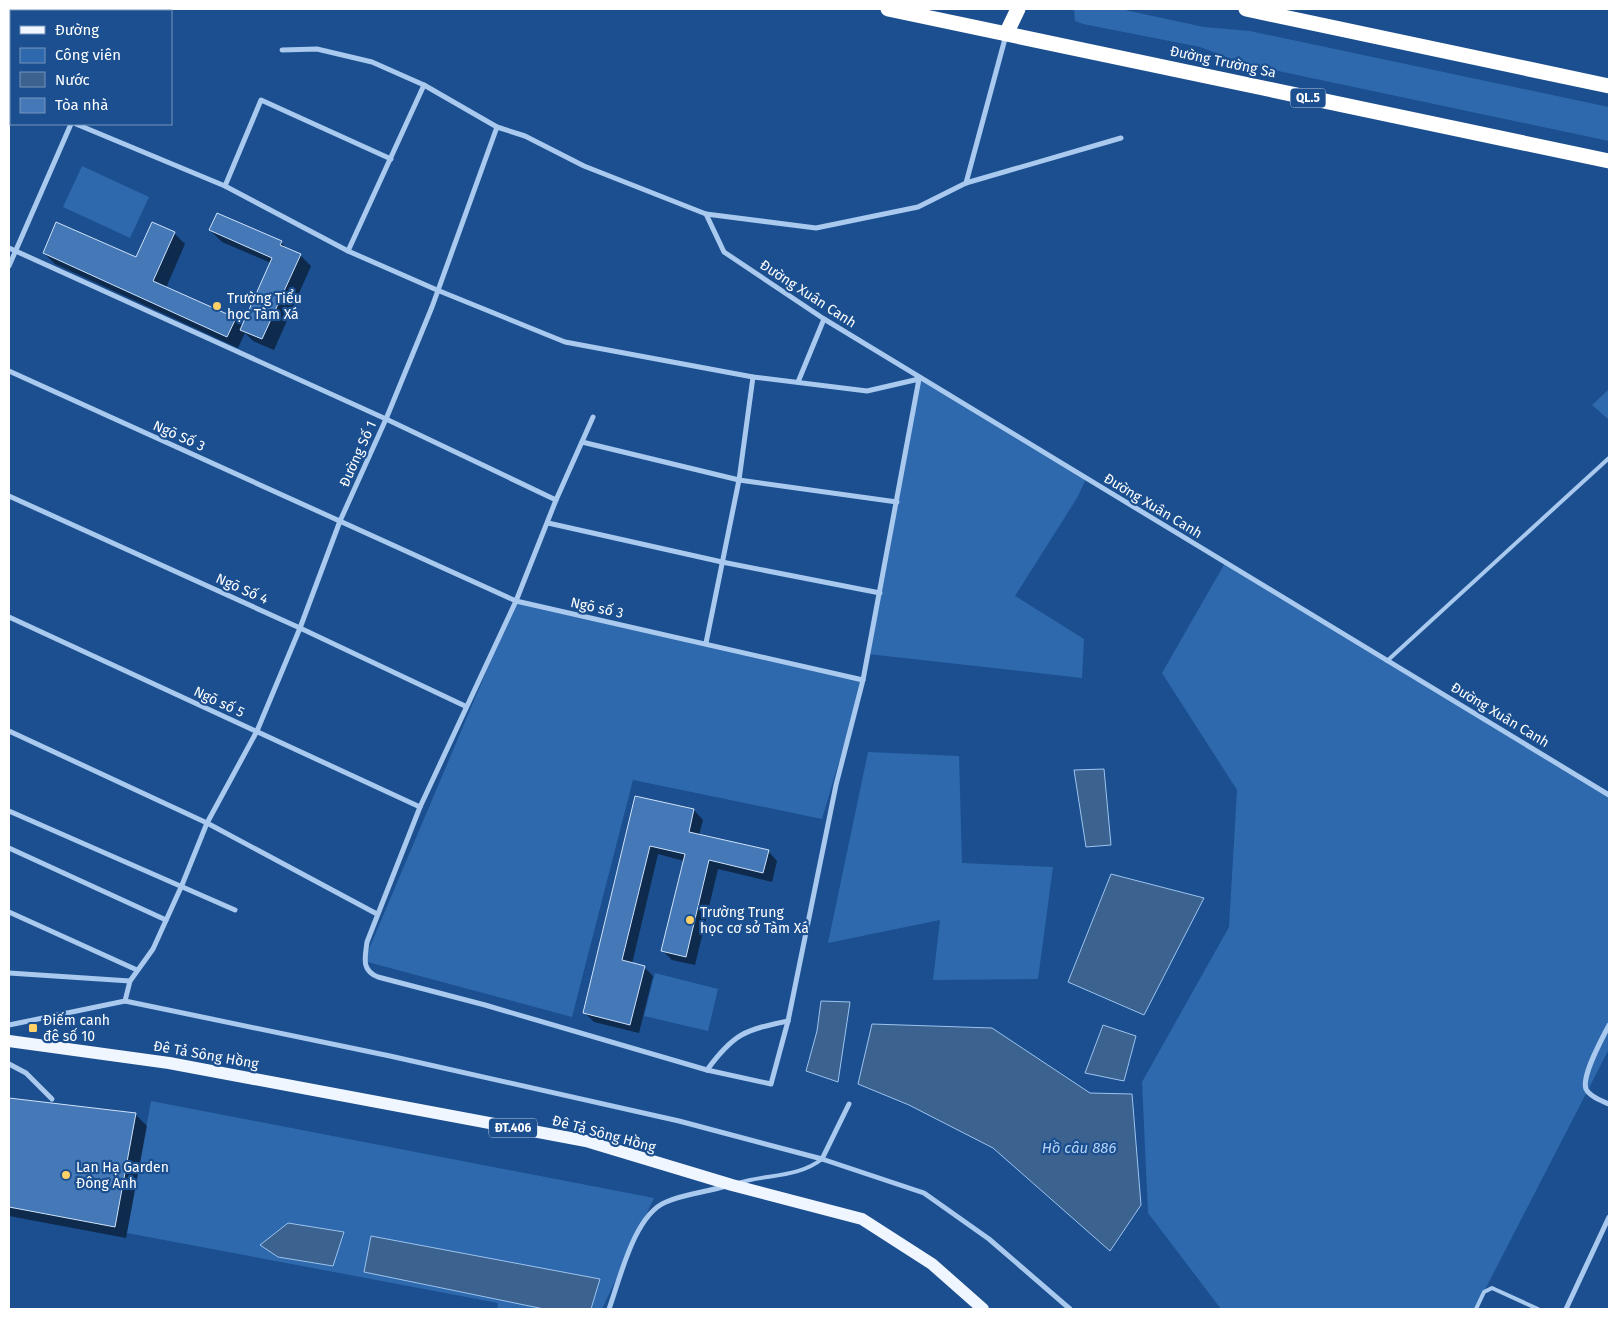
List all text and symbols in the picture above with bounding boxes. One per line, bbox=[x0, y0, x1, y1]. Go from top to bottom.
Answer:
legend bbox=[10, 10, 172, 125]
text: Đường bbox=[55, 21, 99, 39]
street label: Đường Trường Sa bbox=[1168, 42, 1278, 82]
text: Công viên bbox=[55, 46, 121, 64]
text: Nước bbox=[55, 71, 90, 89]
road number: QL.5 bbox=[1290, 89, 1326, 108]
text: Tòa nhà bbox=[55, 96, 108, 114]
street label: Đường Xuân Canh bbox=[757, 256, 859, 332]
place label: Trường Tiểu học Tàm Xá bbox=[227, 289, 302, 323]
marker: Trường Tiểu học Tàm Xá bbox=[211, 300, 223, 312]
street label: Ngõ Số 3 bbox=[150, 416, 208, 455]
street label: Đường Số 1 bbox=[335, 418, 380, 490]
street label: Đường Xuân Canh bbox=[1101, 470, 1205, 542]
street label: Ngõ Số 4 bbox=[213, 569, 272, 608]
street label: Ngõ số 3 bbox=[569, 593, 625, 622]
street label: Đường Xuân Canh bbox=[1448, 679, 1552, 751]
street label: Ngõ số 5 bbox=[191, 682, 247, 721]
place label: Trường Trung học cơ sở Tàm Xá bbox=[700, 904, 809, 937]
marker: Trường Trung học cơ sở Tàm Xá bbox=[684, 914, 696, 926]
place label: Điếm canh đê số 10 bbox=[43, 1011, 110, 1045]
marker: Điếm canh đê số 10 bbox=[27, 1022, 39, 1034]
street label: Đê Tả Sông Hồng bbox=[152, 1036, 261, 1073]
street label: Đê Tả Sông Hồng bbox=[550, 1111, 659, 1156]
road number: ĐT.406 bbox=[489, 1118, 537, 1138]
water label: Hồ câu 886 bbox=[1042, 1139, 1116, 1157]
place label: Lan Hạ Garden Đông Anh bbox=[76, 1159, 169, 1192]
marker: Lan Hạ Garden Đông Anh bbox=[60, 1169, 72, 1181]

